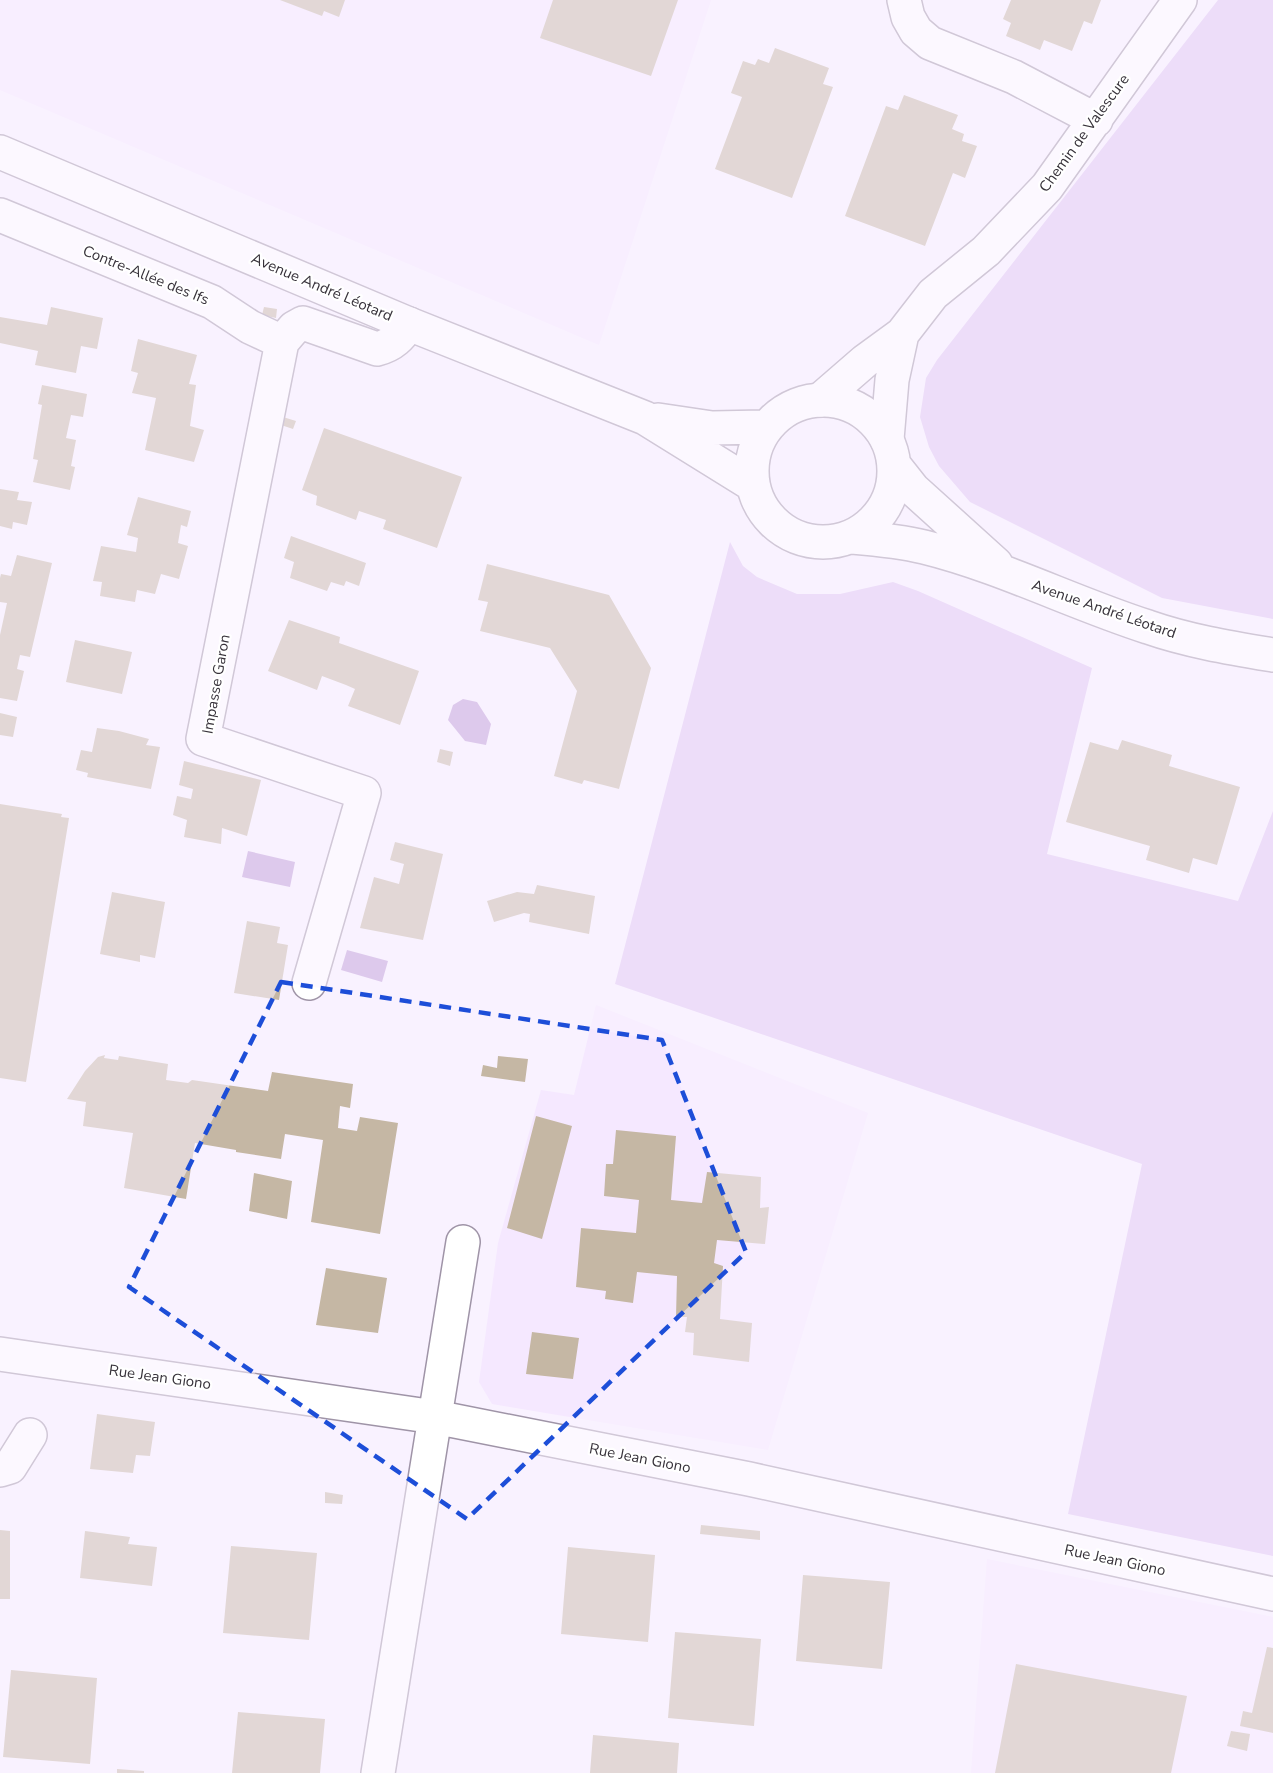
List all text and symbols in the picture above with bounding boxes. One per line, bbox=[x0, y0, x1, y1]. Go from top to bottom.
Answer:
street label: Chemin de Valescure bbox=[1034, 70, 1134, 196]
street label: Contre-Allée des Ifs bbox=[80, 241, 212, 309]
street label: Avenue André Léotard bbox=[248, 248, 396, 326]
street label: Avenue André Léotard bbox=[1029, 575, 1179, 643]
street label: Impasse Garon bbox=[197, 633, 235, 735]
street label: Rue Jean Giono bbox=[108, 1360, 212, 1394]
street label: Rue Jean Giono bbox=[588, 1438, 692, 1478]
street label: Rue Jean Giono bbox=[1063, 1540, 1167, 1580]

